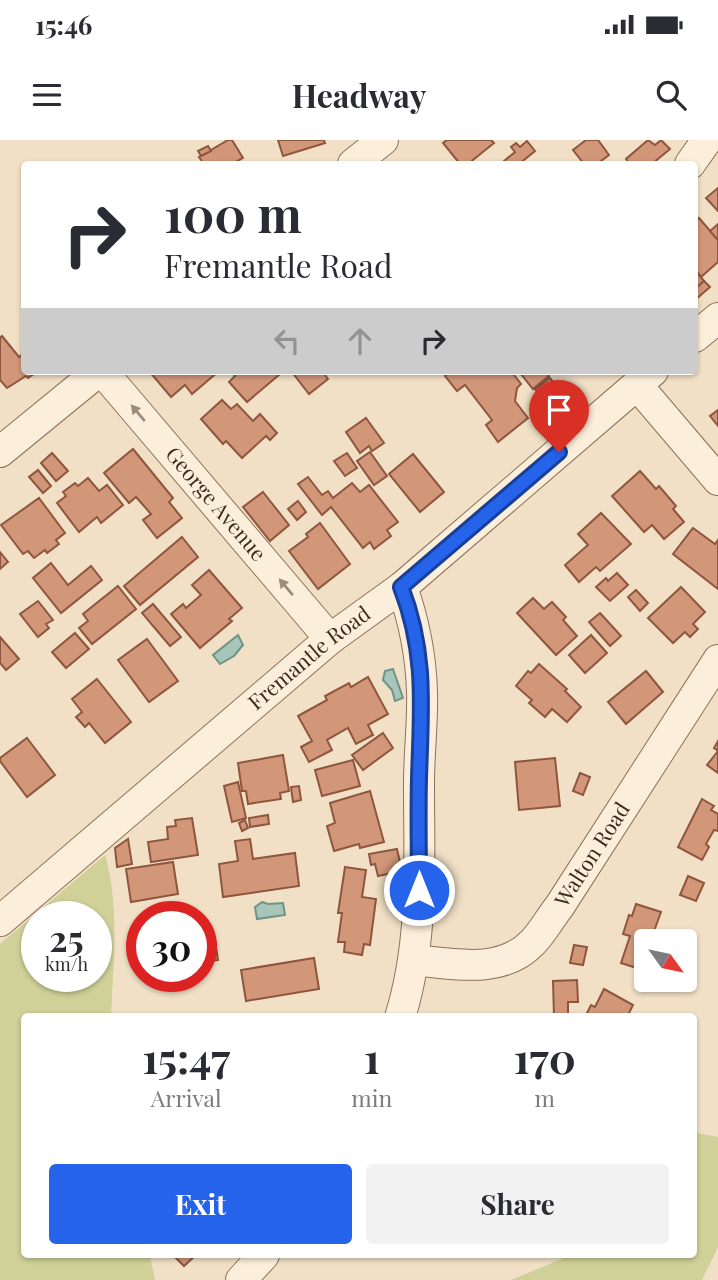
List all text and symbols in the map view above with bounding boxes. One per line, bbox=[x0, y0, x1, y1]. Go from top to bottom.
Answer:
text: 15:46 bbox=[35, 7, 92, 42]
text: Headway bbox=[292, 73, 426, 116]
icon: menu bbox=[28, 76, 66, 114]
icon: search bbox=[652, 76, 690, 114]
text: 100 m bbox=[164, 180, 302, 245]
icon: right bbox=[49, 189, 140, 280]
text: Fremantle Road bbox=[164, 243, 393, 286]
icon: left bbox=[268, 322, 306, 360]
icon: ahead bbox=[341, 322, 379, 360]
icon: right bbox=[414, 322, 452, 360]
pin bbox=[529, 380, 589, 452]
icon: arrive bbox=[540, 391, 578, 429]
one-way arrow bbox=[131, 405, 146, 422]
street label: George Avenue bbox=[160, 440, 273, 566]
one-way arrow bbox=[279, 578, 294, 595]
street label: Fremantle Road bbox=[241, 599, 375, 715]
street label: Walton Road bbox=[546, 796, 635, 912]
position arrow bbox=[382, 853, 456, 927]
speed limit sign: 30 bbox=[126, 901, 217, 992]
text: 25 bbox=[49, 914, 84, 961]
north arrow bbox=[634, 929, 696, 992]
map controls bbox=[634, 929, 697, 992]
text: km/h bbox=[45, 952, 88, 976]
text: 15:47 bbox=[142, 1029, 230, 1085]
text: 1 bbox=[364, 1029, 380, 1085]
text: 170 bbox=[513, 1029, 576, 1085]
text: Arrival bbox=[151, 1082, 222, 1113]
text: min bbox=[351, 1082, 392, 1113]
text: m bbox=[534, 1082, 555, 1113]
button: Exit bbox=[49, 1164, 352, 1244]
button: Share bbox=[366, 1164, 669, 1244]

